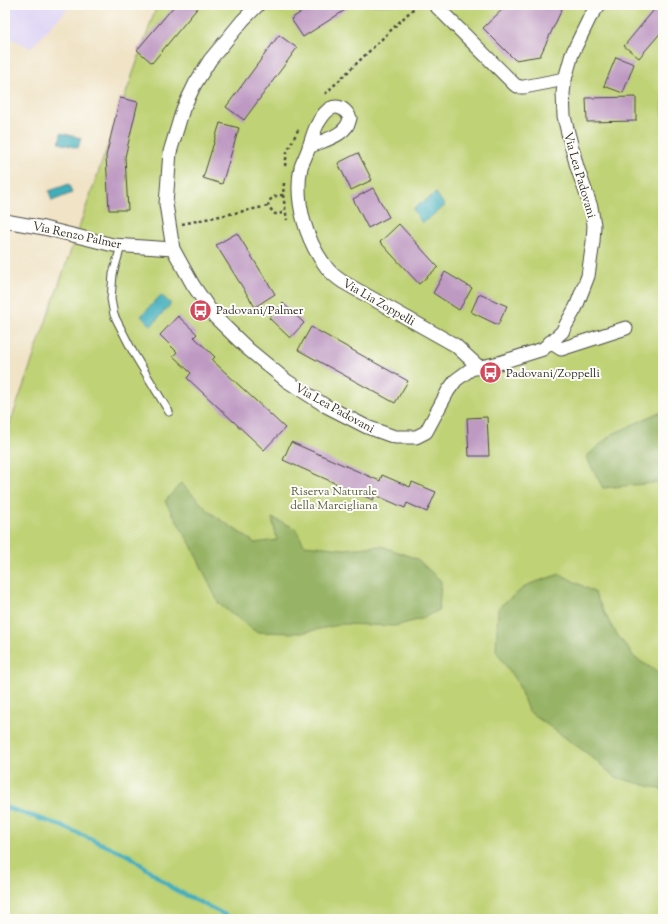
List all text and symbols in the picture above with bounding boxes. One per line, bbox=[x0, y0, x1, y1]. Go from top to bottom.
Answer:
street label: Via Lea Padovani bbox=[558, 130, 600, 221]
street label: Via Renzo Palmer bbox=[31, 218, 123, 254]
street label: Via Lia Zoppelli bbox=[339, 275, 419, 331]
bus stop icon: Padovani/Palmer bbox=[188, 297, 214, 323]
place label: Padovani/Palmer bbox=[216, 302, 304, 320]
bus stop icon: Padovani/Zoppelli bbox=[478, 360, 504, 386]
place label: Padovani/Zoppelli bbox=[506, 365, 600, 383]
street label: Via Lea Padovani bbox=[291, 380, 378, 438]
park label: Riserva Naturale della Marcigliana bbox=[290, 483, 378, 515]

